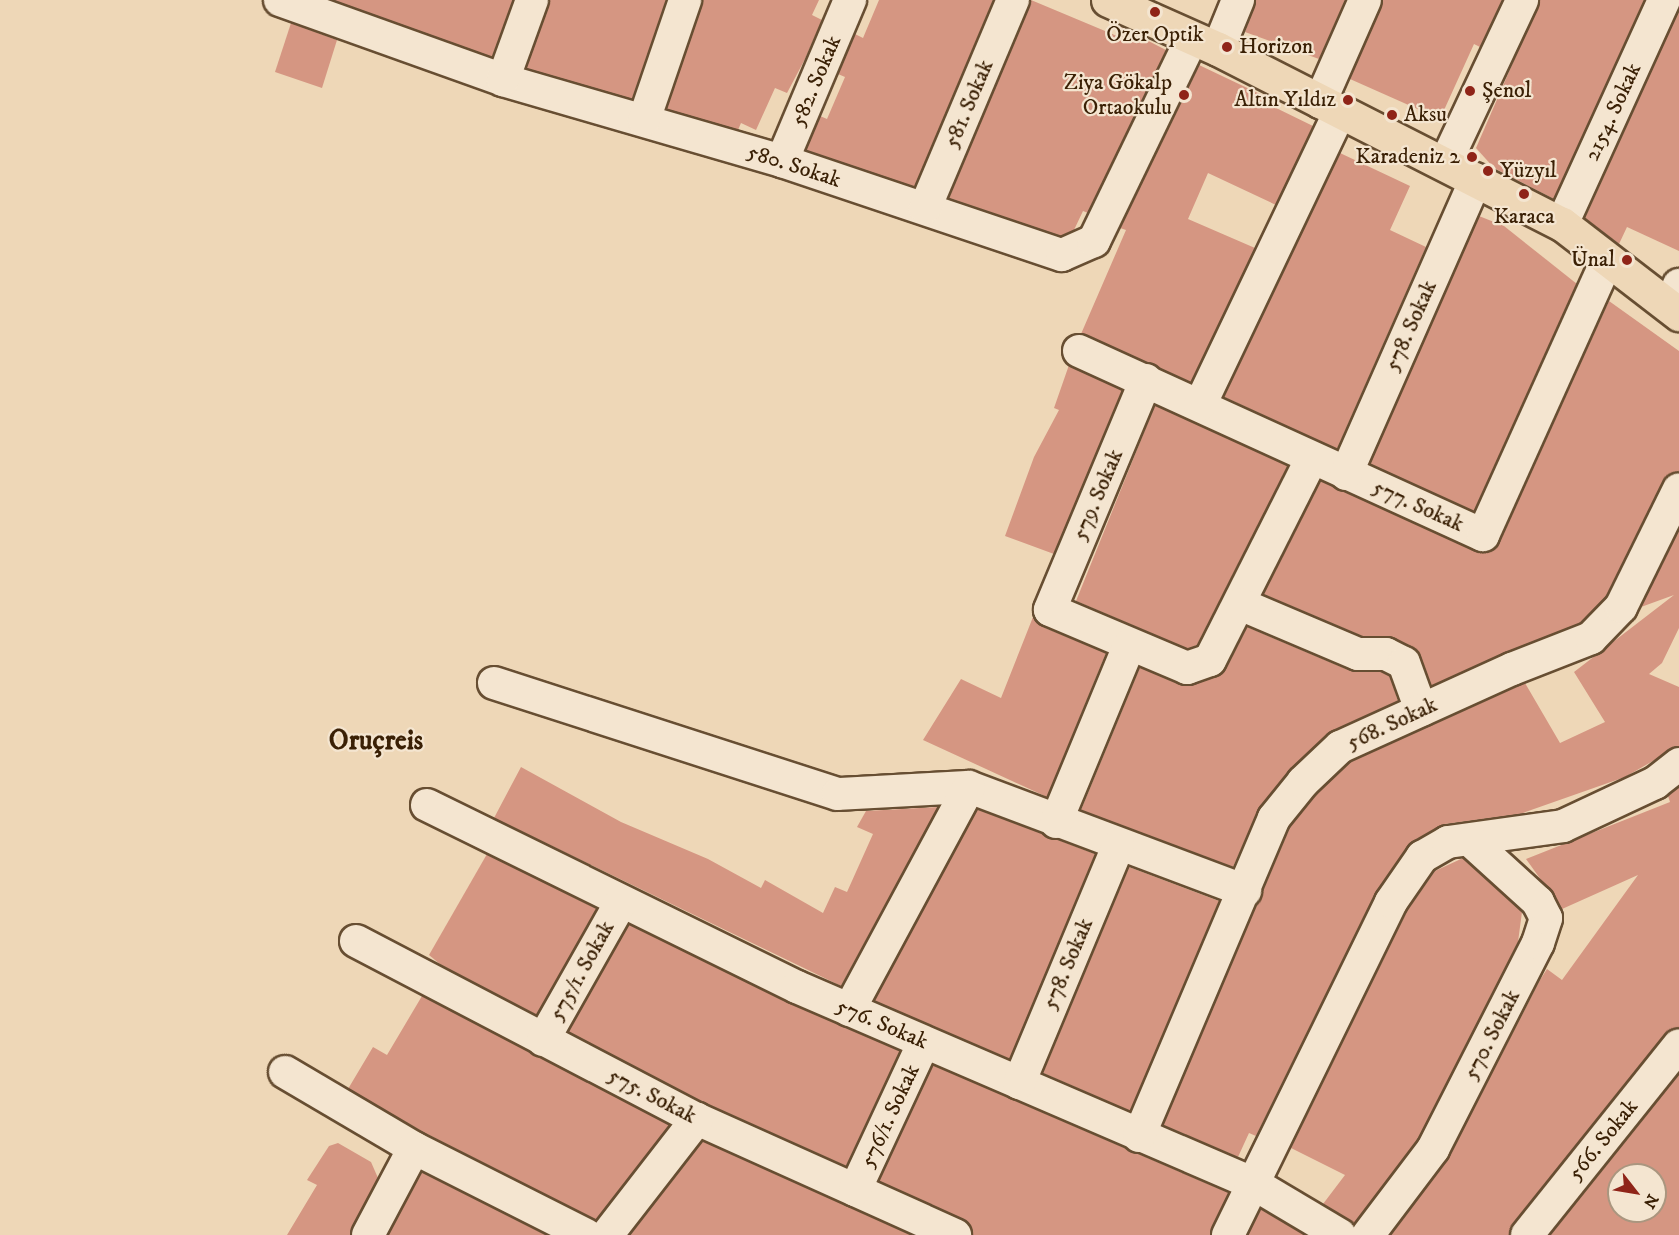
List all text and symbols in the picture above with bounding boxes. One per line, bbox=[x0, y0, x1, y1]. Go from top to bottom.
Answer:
marker: Özer Optik bbox=[1148, 5, 1162, 19]
place label: Özer Optik bbox=[1106, 22, 1204, 48]
street label: 582. Sokak bbox=[785, 32, 847, 130]
place label: Horizon bbox=[1239, 34, 1313, 60]
marker: Horizon bbox=[1220, 40, 1234, 54]
street label: 581. Sokak bbox=[939, 56, 999, 152]
street label: 2154. Sokak bbox=[1579, 59, 1647, 165]
place label: Ziya Gökalp Ortaokulu bbox=[1064, 69, 1172, 120]
place label: Şenol bbox=[1482, 78, 1531, 104]
marker: Şenol bbox=[1463, 84, 1477, 98]
place label: Altın Yıldız bbox=[1234, 87, 1336, 113]
marker: Ziya Gökalp Ortaokulu bbox=[1177, 88, 1191, 102]
marker: Altın Yıldız bbox=[1341, 93, 1355, 107]
place label: Aksu bbox=[1404, 102, 1447, 128]
marker: Aksu bbox=[1385, 108, 1399, 122]
street label: 580. Sokak bbox=[744, 138, 844, 194]
place label: Karadeniz 2 bbox=[1355, 144, 1460, 170]
marker: Karadeniz 2 bbox=[1465, 150, 1479, 164]
place label: Yüzyıl bbox=[1500, 158, 1557, 184]
marker: Yüzyıl bbox=[1481, 164, 1495, 178]
marker: Karaca bbox=[1517, 187, 1531, 201]
place label: Karaca bbox=[1493, 204, 1555, 230]
place label: Ünal bbox=[1571, 247, 1615, 273]
marker: Ünal bbox=[1620, 253, 1634, 267]
street label: 578. Sokak bbox=[1379, 276, 1443, 376]
street label: 579. Sokak bbox=[1067, 445, 1129, 545]
street label: 577. Sokak bbox=[1368, 474, 1468, 538]
street label: 568. Sokak bbox=[1343, 692, 1441, 756]
district label: Oruçreis bbox=[329, 724, 423, 758]
street label: 578. Sokak bbox=[1037, 914, 1099, 1014]
street label: 575/1. Sokak bbox=[544, 916, 620, 1026]
street label: 570. Sokak bbox=[1458, 986, 1526, 1084]
street label: 576. Sokak bbox=[832, 993, 932, 1055]
street label: 576/1. Sokak bbox=[855, 1060, 925, 1172]
street label: 575. Sokak bbox=[603, 1062, 701, 1130]
street label: 566. Sokak bbox=[1562, 1094, 1644, 1186]
north arrow bbox=[1607, 1163, 1667, 1223]
text: N bbox=[1639, 1190, 1663, 1212]

